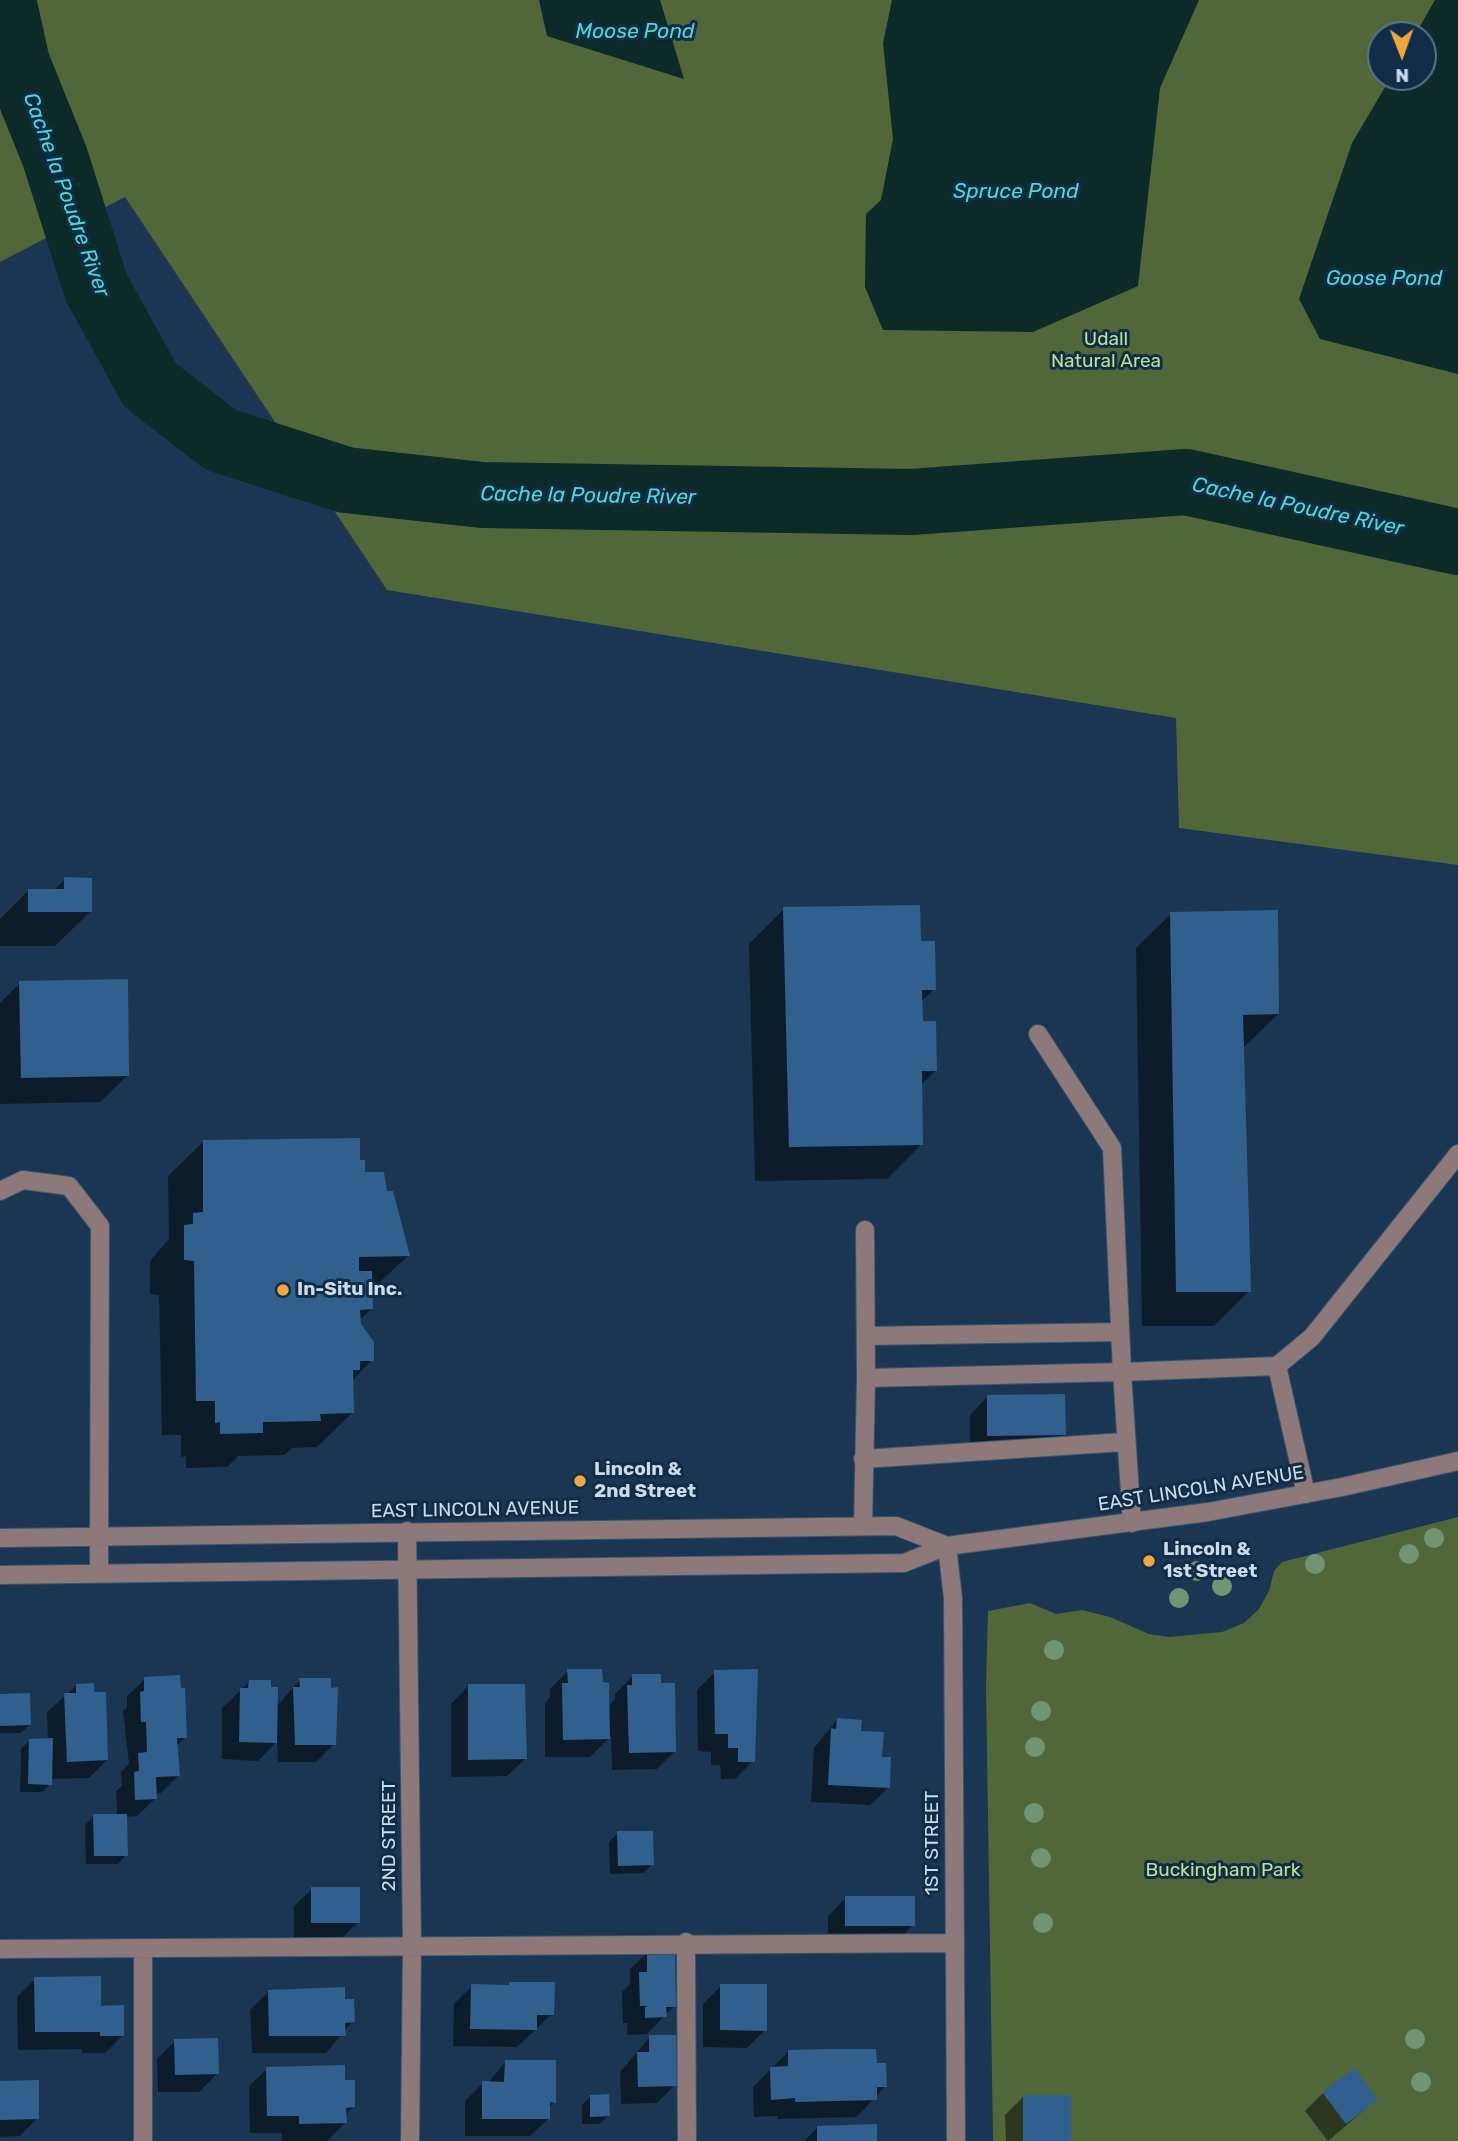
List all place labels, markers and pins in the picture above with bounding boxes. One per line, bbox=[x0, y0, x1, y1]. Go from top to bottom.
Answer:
place label: In-Situ Inc. bbox=[297, 1279, 402, 1301]
marker: In-Situ Inc. bbox=[275, 1282, 291, 1298]
place label: Lincoln & 2nd Street bbox=[594, 1459, 696, 1503]
marker: Lincoln & 2nd Street bbox=[572, 1473, 588, 1489]
place label: Lincoln & 1st Street bbox=[1163, 1539, 1257, 1583]
marker: Lincoln & 1st Street bbox=[1141, 1553, 1157, 1569]

